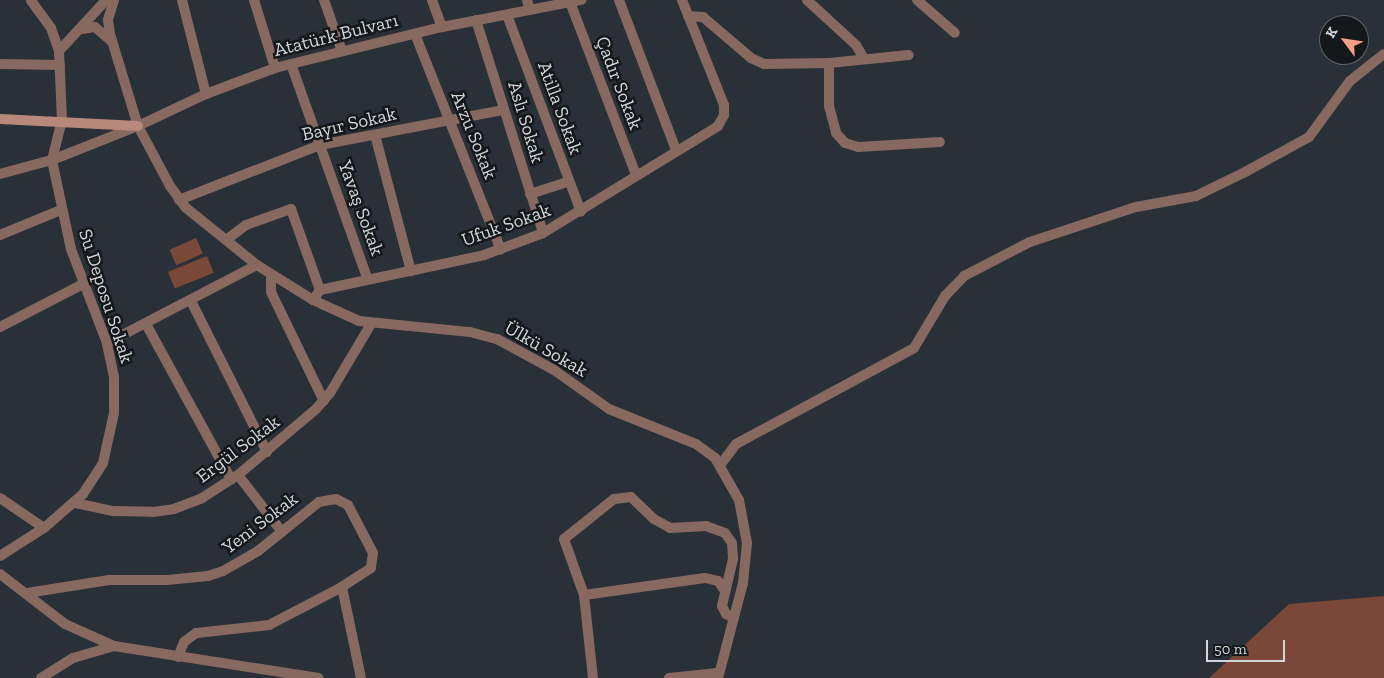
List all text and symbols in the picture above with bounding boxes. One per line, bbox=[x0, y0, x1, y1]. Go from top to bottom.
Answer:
street label: Atatürk Bulvarı bbox=[272, 9, 400, 61]
north arrow bbox=[1319, 15, 1369, 65]
text: K bbox=[1322, 24, 1341, 41]
street label: Çadır Sokak bbox=[591, 33, 647, 133]
street label: Atilla Sokak bbox=[533, 59, 587, 157]
street label: Aslı Sokak bbox=[503, 78, 549, 166]
street label: Arzu Sokak bbox=[446, 88, 502, 182]
street label: Bayır Sokak bbox=[299, 102, 399, 146]
street label: Yavaş Sokak bbox=[333, 157, 389, 259]
street label: Ufuk Sokak bbox=[458, 198, 554, 252]
street label: Su Deposu Sokak bbox=[74, 226, 138, 366]
street label: Ülkü Sokak bbox=[500, 316, 592, 382]
street label: Ergül Sokak bbox=[192, 410, 284, 488]
street label: Yeni Sokak bbox=[218, 487, 302, 559]
scale bar bbox=[1209, 630, 1288, 662]
text: 50 m bbox=[1214, 640, 1247, 658]

